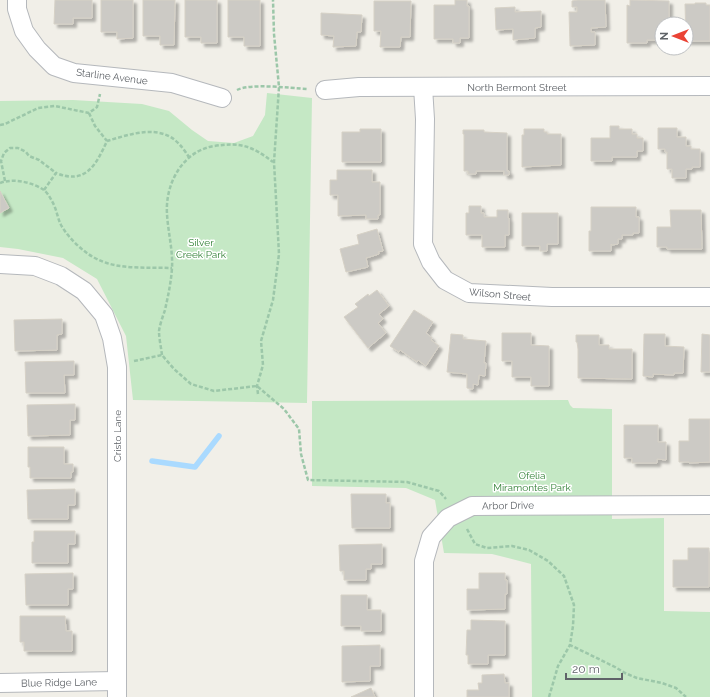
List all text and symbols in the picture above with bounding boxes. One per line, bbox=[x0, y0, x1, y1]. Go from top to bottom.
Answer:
north arrow bbox=[654, 16, 694, 56]
text: N bbox=[658, 32, 671, 40]
street label: Starline Avenue bbox=[75, 67, 149, 86]
street label: North Bermont Street bbox=[467, 82, 567, 93]
park label: Silver Creek Park bbox=[176, 237, 227, 260]
street label: Wilson Street bbox=[468, 286, 532, 303]
street label: Cristo Lane bbox=[112, 410, 123, 462]
park label: Ofelia Miramontes Park bbox=[493, 470, 572, 493]
street label: Arbor Drive bbox=[482, 500, 534, 511]
scale bar bbox=[566, 655, 622, 681]
text: 20 m bbox=[572, 662, 600, 676]
street label: Blue Ridge Lane bbox=[21, 676, 97, 689]

